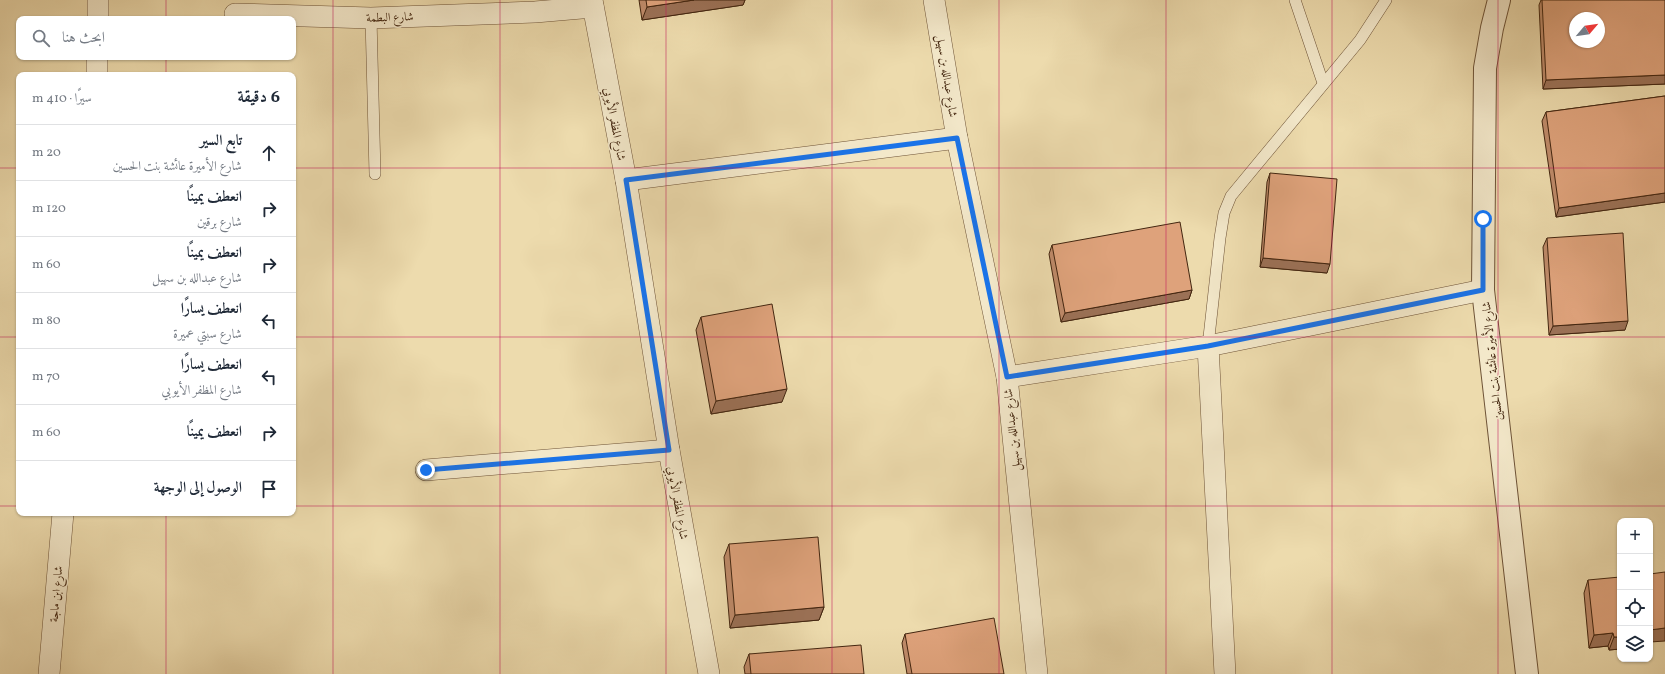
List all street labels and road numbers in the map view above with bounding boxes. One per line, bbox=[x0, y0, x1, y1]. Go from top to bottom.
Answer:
street label: شارع البطمة bbox=[366, 9, 414, 29]
street label: شارع عبدالله بن سهيل bbox=[930, 34, 960, 119]
street label: شارع المظفر الأيوبي bbox=[597, 86, 631, 163]
street label: شارع الأميرة عائشة بنت الحسين bbox=[1477, 300, 1509, 421]
street label: شارع عبدالله بن سهيل bbox=[1001, 387, 1027, 472]
street label: شارع المظفر الأيوبي bbox=[661, 465, 693, 542]
street label: شارع ابن ماجة bbox=[47, 565, 69, 623]

